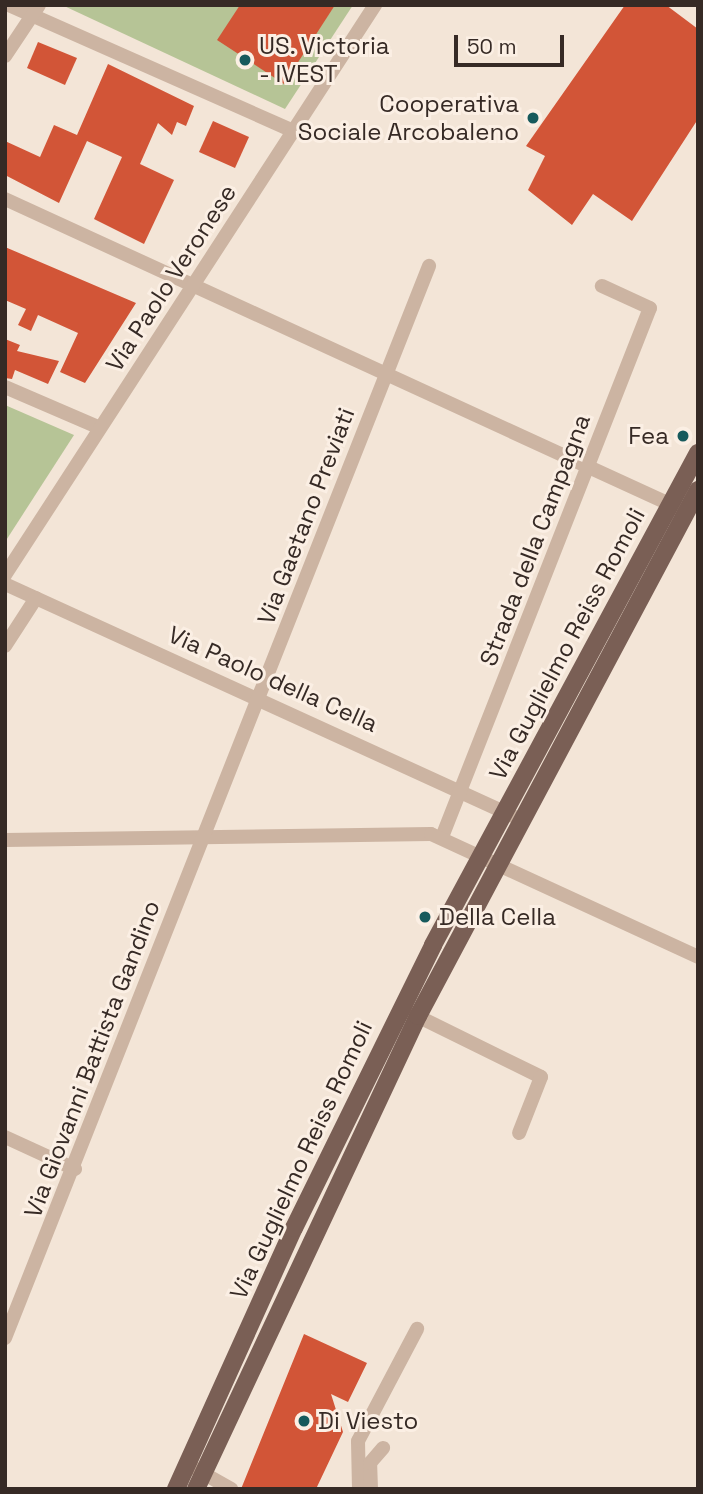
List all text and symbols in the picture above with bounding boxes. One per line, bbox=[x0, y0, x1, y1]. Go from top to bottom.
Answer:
scale bar bbox=[458, 21, 568, 65]
place label: US. Victoria - IVEST bbox=[259, 32, 391, 88]
text: 50 m bbox=[467, 33, 517, 60]
marker: US. Victoria - IVEST bbox=[237, 52, 253, 68]
place label: Cooperativa Sociale Arcobaleno bbox=[297, 90, 519, 146]
marker: Cooperativa Sociale Arcobaleno bbox=[525, 110, 541, 126]
street label: Via Paolo Veronese bbox=[100, 179, 242, 377]
street label: Via Gaetano Previati bbox=[251, 404, 361, 628]
street label: Strada della Campagna bbox=[474, 410, 596, 670]
place label: Fea bbox=[628, 422, 669, 450]
marker: Fea bbox=[675, 428, 691, 444]
street label: Via Guglielmo Reiss Romoli bbox=[483, 503, 651, 785]
street label: Via Paolo della Cella bbox=[164, 620, 382, 738]
street label: Via Giovanni Battista Gandino bbox=[18, 896, 166, 1222]
place label: Della Cella bbox=[439, 903, 556, 931]
marker: Della Cella bbox=[417, 909, 433, 925]
street label: Via Guglielmo Reiss Romoli bbox=[224, 1016, 378, 1304]
place label: Di Viesto bbox=[318, 1407, 419, 1435]
marker: Di Viesto bbox=[296, 1413, 312, 1429]

